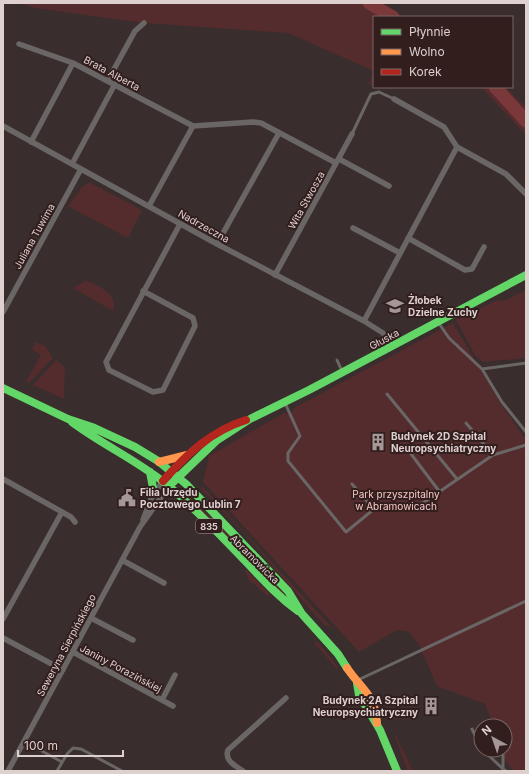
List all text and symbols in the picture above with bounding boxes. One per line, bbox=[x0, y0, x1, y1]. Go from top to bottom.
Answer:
legend bbox=[373, 16, 513, 88]
text: Płynnie bbox=[409, 24, 450, 39]
text: Wolno bbox=[409, 44, 445, 59]
street label: Brata Alberta bbox=[82, 53, 142, 93]
text: Korek bbox=[409, 64, 442, 79]
street label: Wita Stwosza bbox=[285, 169, 327, 231]
street label: Juliana Tuwima bbox=[11, 201, 57, 271]
street label: Nadrzeczna bbox=[176, 207, 232, 245]
place label: Żłobek Dzielne Zuchy bbox=[408, 293, 478, 319]
school or university icon: Żłobek Dzielne Zuchy bbox=[385, 296, 405, 316]
street label: Głuska bbox=[367, 326, 401, 352]
place label: Budynek 2D Szpital Neuropsychiatryczny bbox=[391, 430, 496, 455]
building icon: Budynek 2D Szpital Neuropsychiatryczny bbox=[368, 432, 388, 452]
place label: Filia Urzędu Pocztowego Lublin 7 bbox=[140, 486, 241, 511]
public building icon: Filia Urzędu Pocztowego Lublin 7 bbox=[117, 488, 137, 508]
park label: Park przyszpitalny w Abramowicach bbox=[352, 488, 440, 512]
road number: 835 bbox=[196, 519, 222, 533]
street label: Abramowicka bbox=[228, 532, 282, 586]
street label: Seweryna Sierpińskiego bbox=[34, 592, 98, 698]
street label: Janiny Porazińskiej bbox=[78, 641, 164, 695]
place label: Budynek 2A Szpital Neuropsychiatryczny bbox=[313, 694, 418, 719]
building icon: Budynek 2A Szpital Neuropsychiatryczny bbox=[421, 696, 441, 716]
north arrow bbox=[473, 718, 513, 758]
text: N bbox=[479, 722, 494, 738]
scale bar bbox=[18, 732, 123, 758]
text: 100 m bbox=[24, 738, 58, 753]

